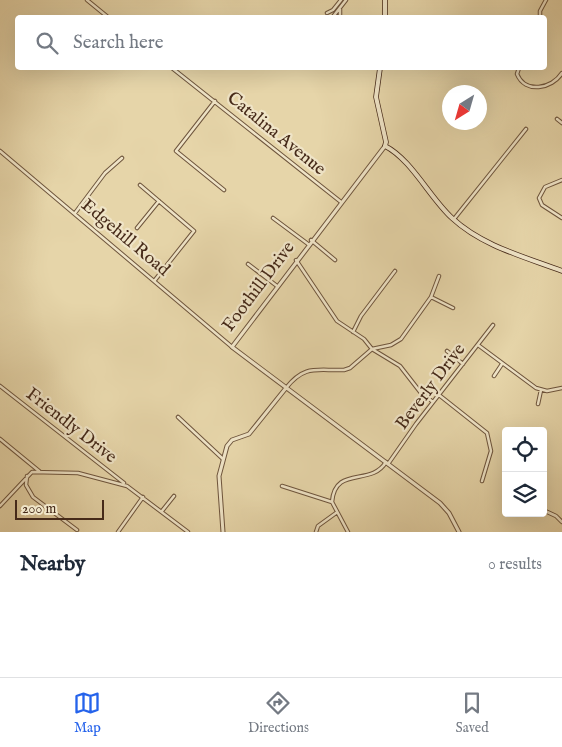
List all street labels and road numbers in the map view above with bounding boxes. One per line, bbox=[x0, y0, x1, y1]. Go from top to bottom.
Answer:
street label: Catalina Avenue bbox=[222, 87, 330, 181]
street label: Edgehill Road bbox=[76, 194, 174, 282]
street label: Foothill Drive bbox=[218, 237, 300, 337]
street label: Beverly Drive bbox=[391, 339, 471, 435]
street label: Friendly Drive bbox=[21, 383, 121, 469]

